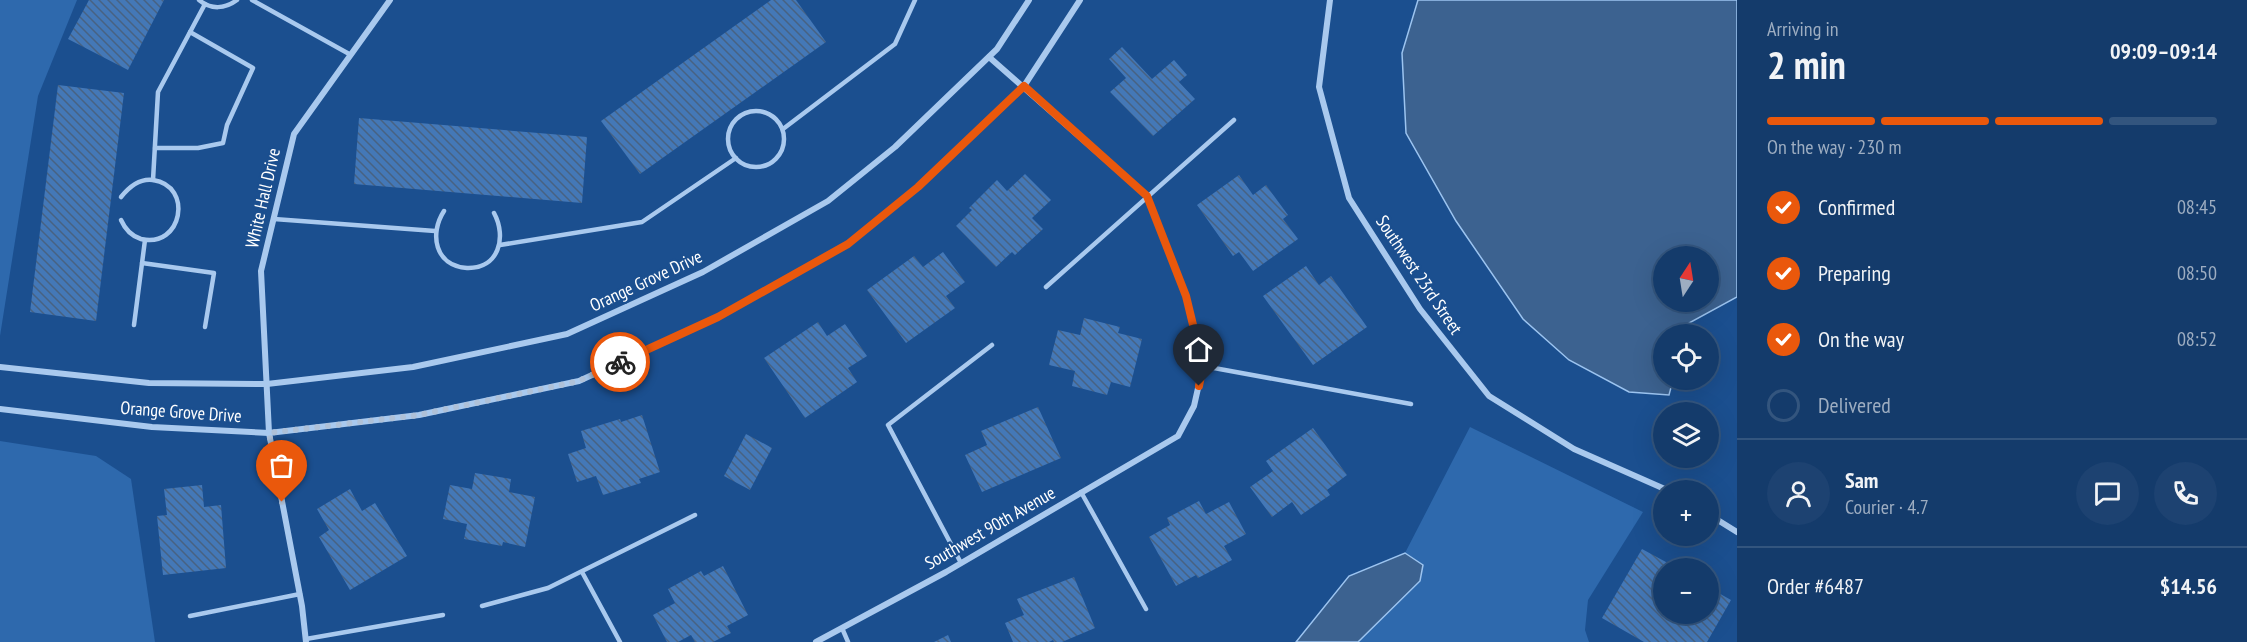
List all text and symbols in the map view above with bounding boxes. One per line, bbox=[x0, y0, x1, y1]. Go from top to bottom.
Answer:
text: Arriving in bbox=[1767, 16, 1839, 42]
text: 09:09–09:14 bbox=[2110, 37, 2217, 65]
text: 2 min bbox=[1767, 39, 1846, 90]
text: On the way · 230 m bbox=[1767, 134, 1902, 160]
street label: White Hall Drive bbox=[240, 146, 285, 250]
icon: check bbox=[1767, 191, 1800, 224]
text: Confirmed bbox=[1818, 193, 1895, 221]
text: 08:45 bbox=[2177, 194, 2217, 220]
street label: Southwest 23rd Street bbox=[1371, 211, 1468, 339]
street label: Orange Grove Drive bbox=[586, 244, 706, 317]
north arrow bbox=[1653, 246, 1719, 312]
map controls bbox=[1653, 246, 1719, 624]
icon: check bbox=[1767, 257, 1800, 290]
text: Preparing bbox=[1818, 259, 1891, 287]
text: 08:50 bbox=[2177, 260, 2217, 286]
icon: check bbox=[1767, 323, 1800, 356]
pin bbox=[1173, 324, 1224, 386]
button: locate bbox=[1653, 324, 1719, 390]
text: On the way bbox=[1818, 325, 1904, 353]
text: 08:52 bbox=[2177, 326, 2217, 352]
courier bbox=[590, 332, 650, 392]
icon: home bbox=[1182, 333, 1215, 366]
icon: bike bbox=[604, 346, 637, 379]
text: Delivered bbox=[1818, 391, 1891, 419]
street label: Orange Grove Drive bbox=[120, 396, 242, 427]
button: layers bbox=[1653, 402, 1719, 468]
pin bbox=[256, 440, 307, 502]
icon: bag bbox=[265, 449, 298, 482]
button: person bbox=[1767, 462, 1830, 525]
button: chat bbox=[2076, 462, 2139, 525]
button: phone bbox=[2154, 462, 2217, 525]
text: Sam bbox=[1845, 466, 1878, 494]
button: + bbox=[1653, 480, 1719, 546]
street label: Southwest 90th Avenue bbox=[920, 481, 1059, 574]
text: Courier · 4.7 bbox=[1845, 494, 1929, 520]
button: − bbox=[1653, 558, 1719, 624]
text: Order #6487 bbox=[1767, 572, 1864, 600]
text: $14.56 bbox=[2160, 572, 2217, 600]

